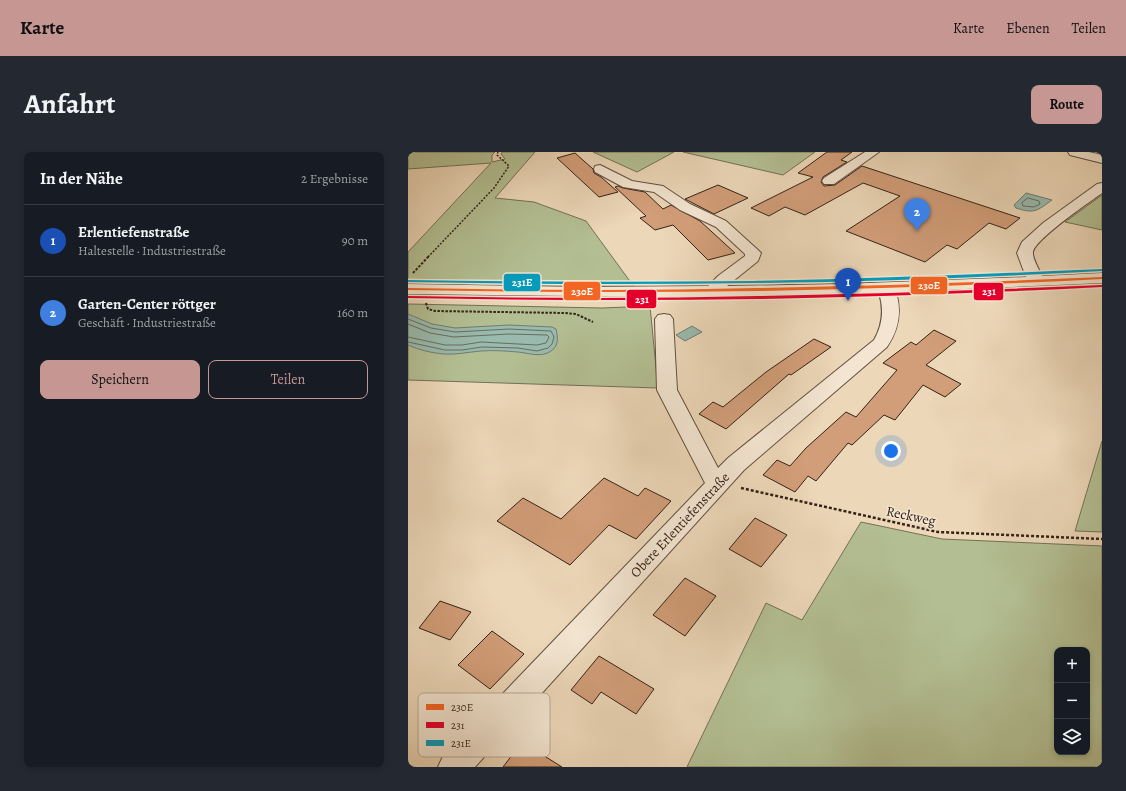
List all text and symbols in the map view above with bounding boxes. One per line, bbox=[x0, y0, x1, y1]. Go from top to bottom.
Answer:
text: Karte bbox=[20, 15, 64, 41]
text: Karte bbox=[953, 19, 984, 38]
text: Ebenen bbox=[1006, 19, 1050, 38]
text: Teilen bbox=[1072, 19, 1106, 38]
text: Anfahrt bbox=[24, 85, 116, 123]
button: Route bbox=[1031, 85, 1102, 124]
text: In der Nähe bbox=[40, 167, 123, 190]
text: 2 Ergebnisse bbox=[301, 170, 368, 187]
pin: 2 bbox=[904, 198, 930, 231]
text: Erlentiefenstraße bbox=[78, 222, 189, 242]
text: 1 bbox=[51, 232, 55, 249]
text: 90 m bbox=[342, 232, 368, 249]
text: Haltestelle · Industriestraße bbox=[78, 242, 226, 259]
pin: 1 bbox=[835, 268, 861, 301]
line badge: 231E bbox=[503, 273, 541, 292]
text: 231E bbox=[512, 275, 533, 290]
line badge: 230E bbox=[910, 276, 948, 295]
text: 230E bbox=[918, 278, 941, 293]
line badge: 230E bbox=[563, 281, 601, 301]
line badge: 231 bbox=[973, 282, 1004, 301]
text: 230E bbox=[571, 284, 594, 299]
text: 231 bbox=[982, 284, 996, 299]
line badge: 231 bbox=[626, 289, 657, 309]
text: 231 bbox=[635, 292, 649, 307]
text: Garten-Center röttger bbox=[78, 294, 216, 314]
text: 2 bbox=[50, 304, 56, 321]
text: 160 m bbox=[337, 304, 368, 321]
text: Geschäft · Industriestraße bbox=[78, 314, 216, 331]
button: Speichern bbox=[40, 360, 200, 399]
button: Teilen bbox=[208, 360, 368, 399]
your location bbox=[881, 441, 901, 461]
street label: Obere Erlentiefenstraße bbox=[626, 468, 734, 582]
street label: Reckweg bbox=[885, 502, 937, 530]
map controls bbox=[1054, 647, 1090, 755]
button: + bbox=[1054, 647, 1090, 683]
button: − bbox=[1054, 683, 1090, 719]
legend bbox=[418, 693, 550, 757]
text: 230E bbox=[451, 700, 473, 715]
text: 231 bbox=[451, 718, 465, 733]
button: layers bbox=[1054, 719, 1090, 755]
text: 231E bbox=[451, 736, 471, 751]

